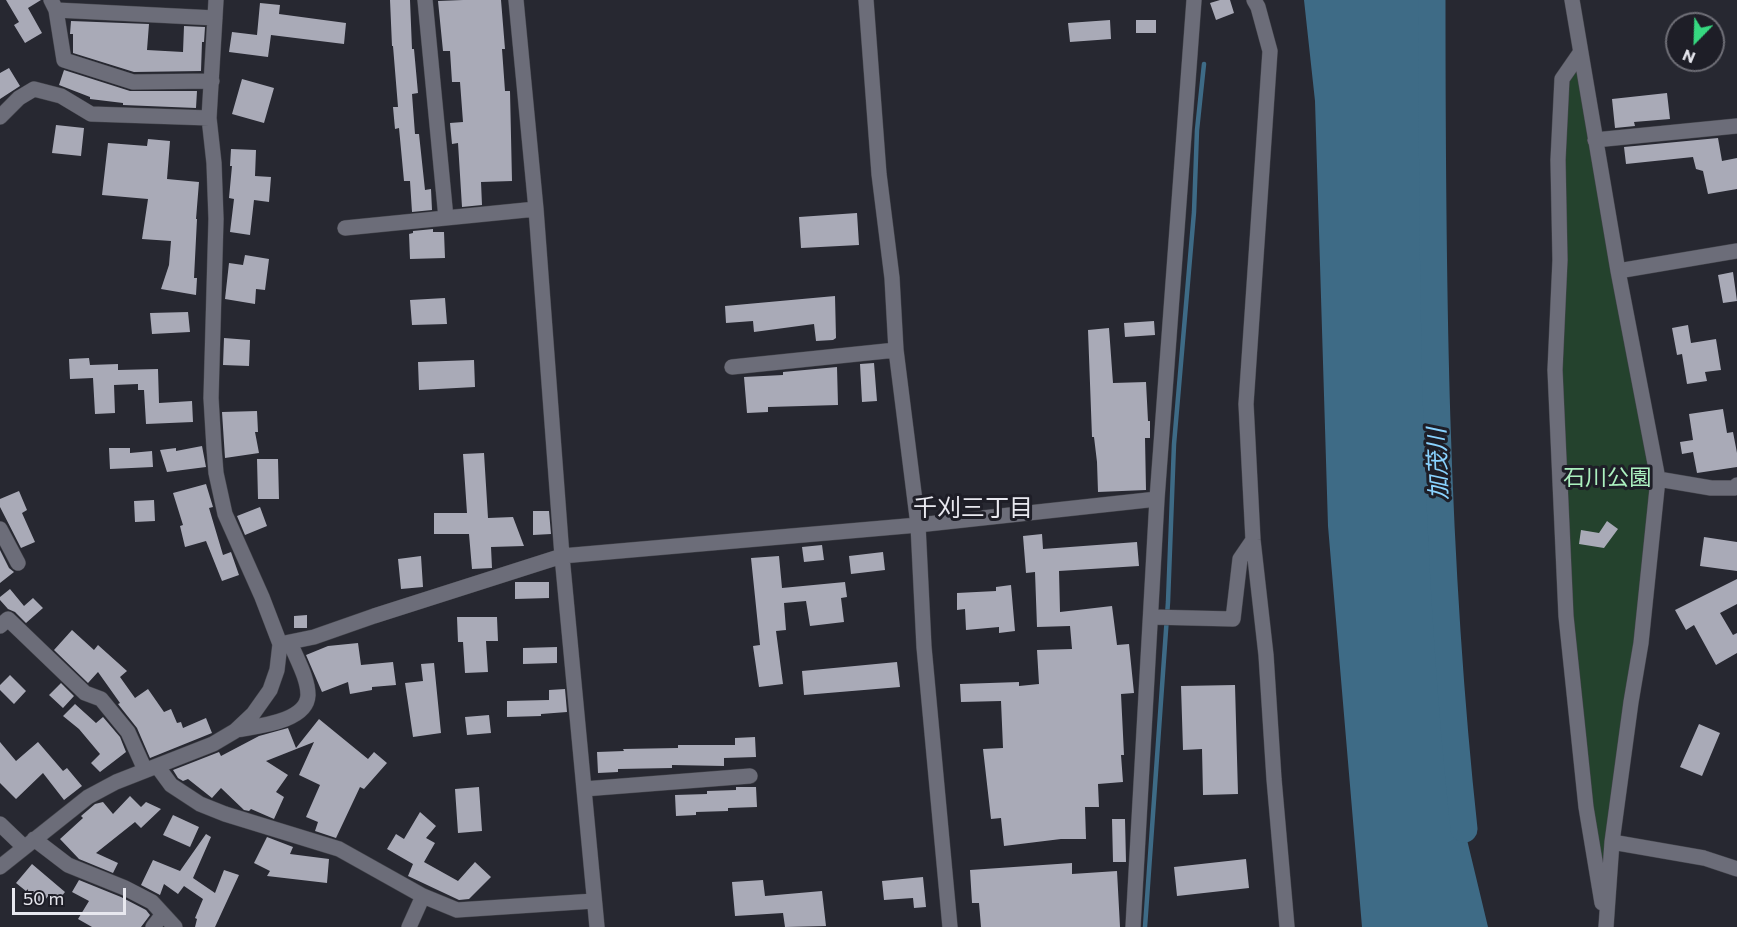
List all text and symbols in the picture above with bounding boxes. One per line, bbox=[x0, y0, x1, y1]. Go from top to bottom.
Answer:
north arrow bbox=[1665, 12, 1725, 72]
text: N bbox=[1679, 46, 1698, 68]
water label: 加茂川 bbox=[1422, 428, 1454, 500]
park label: 石川公園 bbox=[1563, 465, 1651, 491]
district label: 千刈三丁目 bbox=[913, 494, 1033, 522]
scale bar bbox=[15, 876, 129, 914]
text: 50 m bbox=[23, 887, 64, 909]

